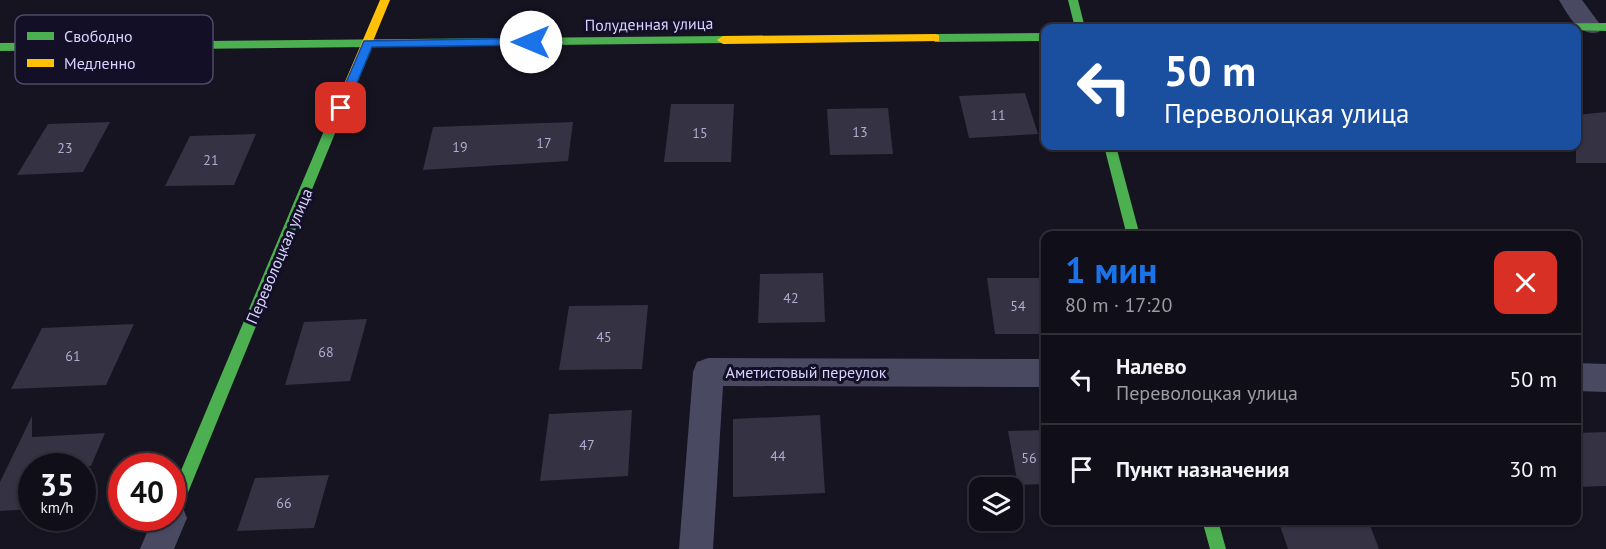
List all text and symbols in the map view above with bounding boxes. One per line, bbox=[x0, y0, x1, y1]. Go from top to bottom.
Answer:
position arrow bbox=[499, 10, 563, 74]
street label: Полуденная улица bbox=[584, 13, 714, 35]
legend bbox=[15, 15, 213, 84]
text: Свободно bbox=[64, 26, 133, 46]
text: 50 m bbox=[1164, 43, 1256, 98]
icon: left bbox=[1065, 48, 1143, 126]
text: Медленно bbox=[64, 53, 136, 73]
pin bbox=[315, 82, 366, 133]
icon: arrive bbox=[324, 91, 357, 124]
text: Переволоцкая улица bbox=[1164, 96, 1410, 130]
house number: 11 bbox=[990, 106, 1006, 124]
house number: 13 bbox=[852, 123, 868, 141]
house number: 15 bbox=[692, 124, 708, 142]
house number: 17 bbox=[536, 134, 552, 152]
house number: 19 bbox=[452, 138, 468, 156]
house number: 23 bbox=[57, 139, 73, 157]
house number: 21 bbox=[203, 151, 219, 169]
street label: Переволоцкая улица bbox=[241, 185, 317, 327]
text: 1 мин bbox=[1065, 246, 1157, 293]
button: close bbox=[1494, 251, 1557, 314]
house number: 42 bbox=[783, 289, 799, 307]
text: 80 m · 17:20 bbox=[1065, 292, 1172, 318]
house number: 54 bbox=[1010, 297, 1026, 315]
house number: 45 bbox=[596, 328, 612, 346]
house number: 68 bbox=[318, 343, 334, 361]
house number: 61 bbox=[65, 347, 81, 365]
text: Налево bbox=[1116, 352, 1187, 380]
street label: Аметистовый переулок bbox=[726, 362, 887, 382]
icon: left bbox=[1065, 363, 1098, 396]
text: 50 m bbox=[1509, 365, 1557, 393]
text: Переволоцкая улица bbox=[1116, 380, 1298, 406]
house number: 47 bbox=[579, 436, 595, 454]
house number: 44 bbox=[770, 447, 786, 465]
house number: 56 bbox=[1021, 449, 1037, 467]
speed limit sign: 40 bbox=[108, 453, 186, 531]
icon: arrive bbox=[1065, 453, 1098, 486]
text: Пункт назначения bbox=[1116, 455, 1289, 483]
text: 30 m bbox=[1509, 455, 1557, 483]
text: 35 bbox=[40, 465, 74, 504]
map controls bbox=[969, 477, 1023, 531]
button: layers bbox=[969, 477, 1023, 531]
house number: 66 bbox=[276, 494, 292, 512]
text: km/h bbox=[41, 498, 73, 517]

